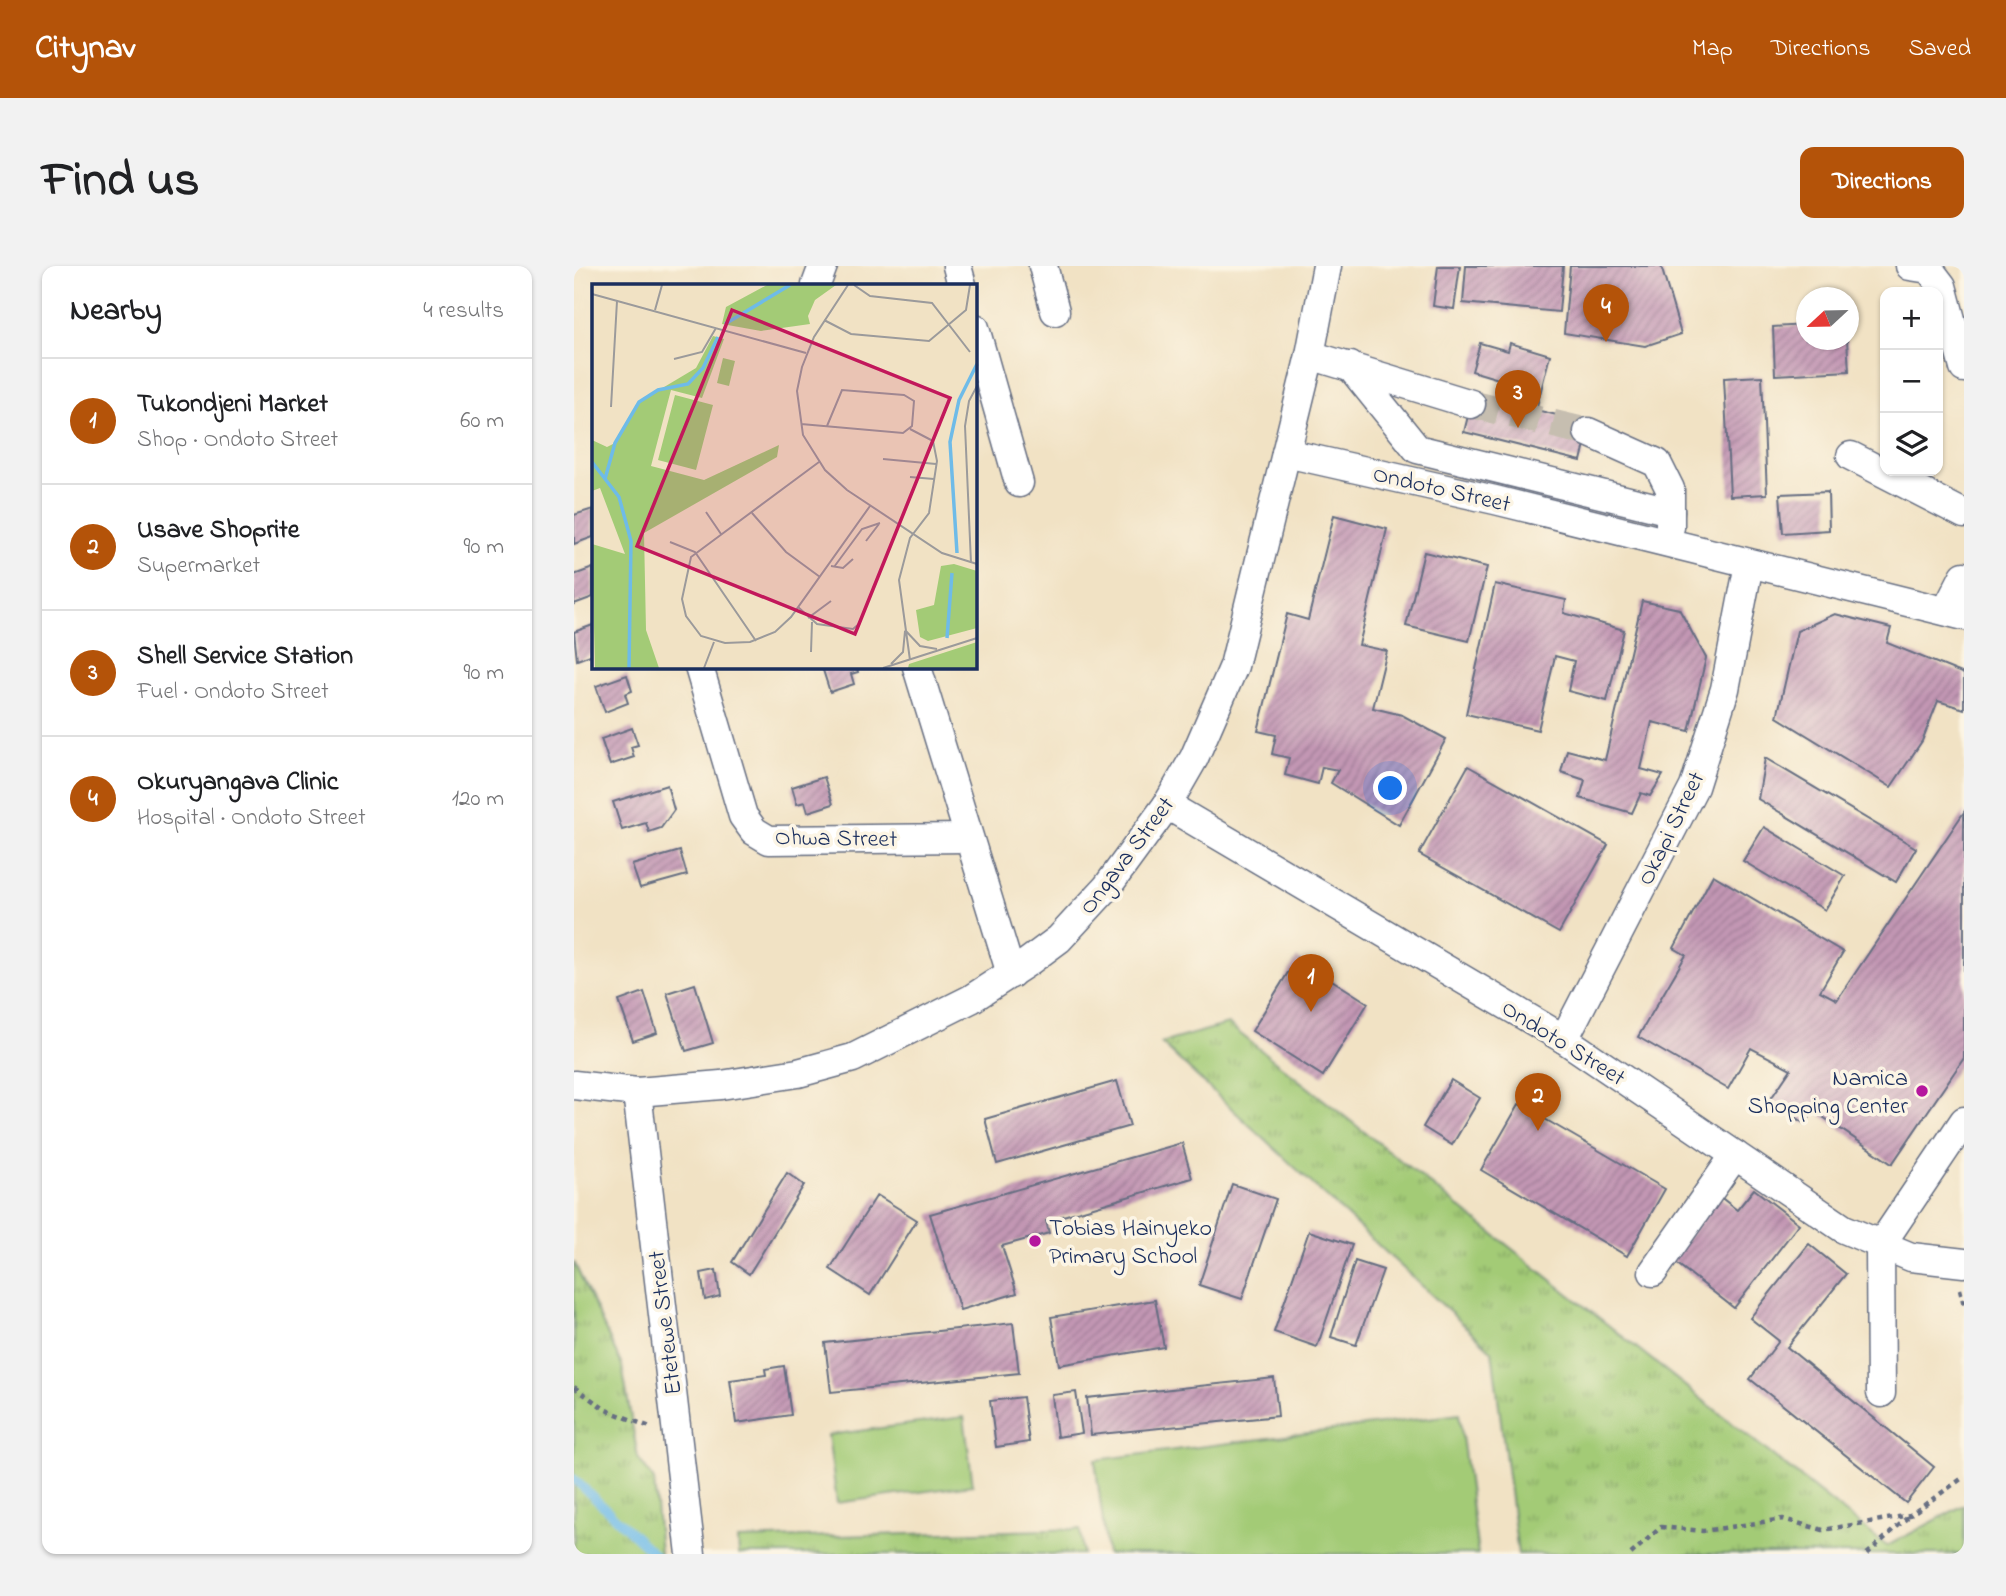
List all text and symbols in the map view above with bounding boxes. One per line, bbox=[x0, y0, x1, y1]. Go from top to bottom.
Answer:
text: Citynav bbox=[35, 25, 135, 73]
text: Map bbox=[1692, 32, 1733, 67]
text: Directions bbox=[1771, 32, 1870, 67]
text: Saved bbox=[1908, 32, 1971, 67]
text: Find us bbox=[42, 146, 199, 218]
button: Directions bbox=[1800, 147, 1964, 218]
inset map bbox=[592, 284, 976, 668]
pin: 4 bbox=[1583, 284, 1629, 342]
north arrow bbox=[1796, 287, 1859, 350]
map controls bbox=[1880, 287, 1943, 476]
button: + bbox=[1880, 287, 1943, 350]
text: Nearby bbox=[70, 290, 162, 334]
text: 4 results bbox=[423, 295, 504, 328]
button: − bbox=[1880, 350, 1943, 413]
pin: 3 bbox=[1495, 370, 1541, 428]
text: Tukondjeni Market bbox=[137, 386, 328, 424]
text: 1 bbox=[89, 405, 97, 438]
text: 60 m bbox=[460, 405, 504, 438]
button: layers bbox=[1880, 413, 1943, 476]
text: Shop · Ondoto Street bbox=[137, 424, 338, 457]
street label: Ondoto Street bbox=[1369, 458, 1514, 523]
text: Usave Shoprite bbox=[137, 512, 300, 550]
text: 2 bbox=[87, 531, 99, 564]
text: 90 m bbox=[464, 531, 504, 564]
text: Supermarket bbox=[137, 550, 260, 583]
text: Shell Service Station bbox=[137, 638, 353, 676]
text: 3 bbox=[88, 657, 98, 690]
text: 90 m bbox=[464, 657, 504, 690]
text: Fuel · Ondoto Street bbox=[137, 676, 329, 709]
text: Okuryangava Clinic bbox=[137, 764, 338, 802]
street label: Okapi Street bbox=[1630, 766, 1715, 892]
your location bbox=[1373, 771, 1407, 805]
text: 4 bbox=[88, 783, 98, 816]
text: 120 m bbox=[452, 783, 504, 816]
street label: Ongava Street bbox=[1072, 790, 1184, 923]
text: Hospital · Ondoto Street bbox=[137, 802, 366, 835]
street label: Ohwa Street bbox=[774, 821, 897, 858]
pin: 1 bbox=[1288, 954, 1334, 1012]
street label: Ondoto Street bbox=[1494, 992, 1632, 1096]
place label: Namica Shopping Center bbox=[1748, 1062, 1909, 1125]
pin: 2 bbox=[1515, 1073, 1561, 1131]
marker: Namica Shopping Center bbox=[1914, 1083, 1930, 1099]
place label: Tobias Hainyeko Primary School bbox=[1049, 1212, 1212, 1276]
marker: Tobias Hainyeko Primary School bbox=[1027, 1233, 1043, 1249]
street label: Etetewe Street bbox=[640, 1249, 693, 1397]

